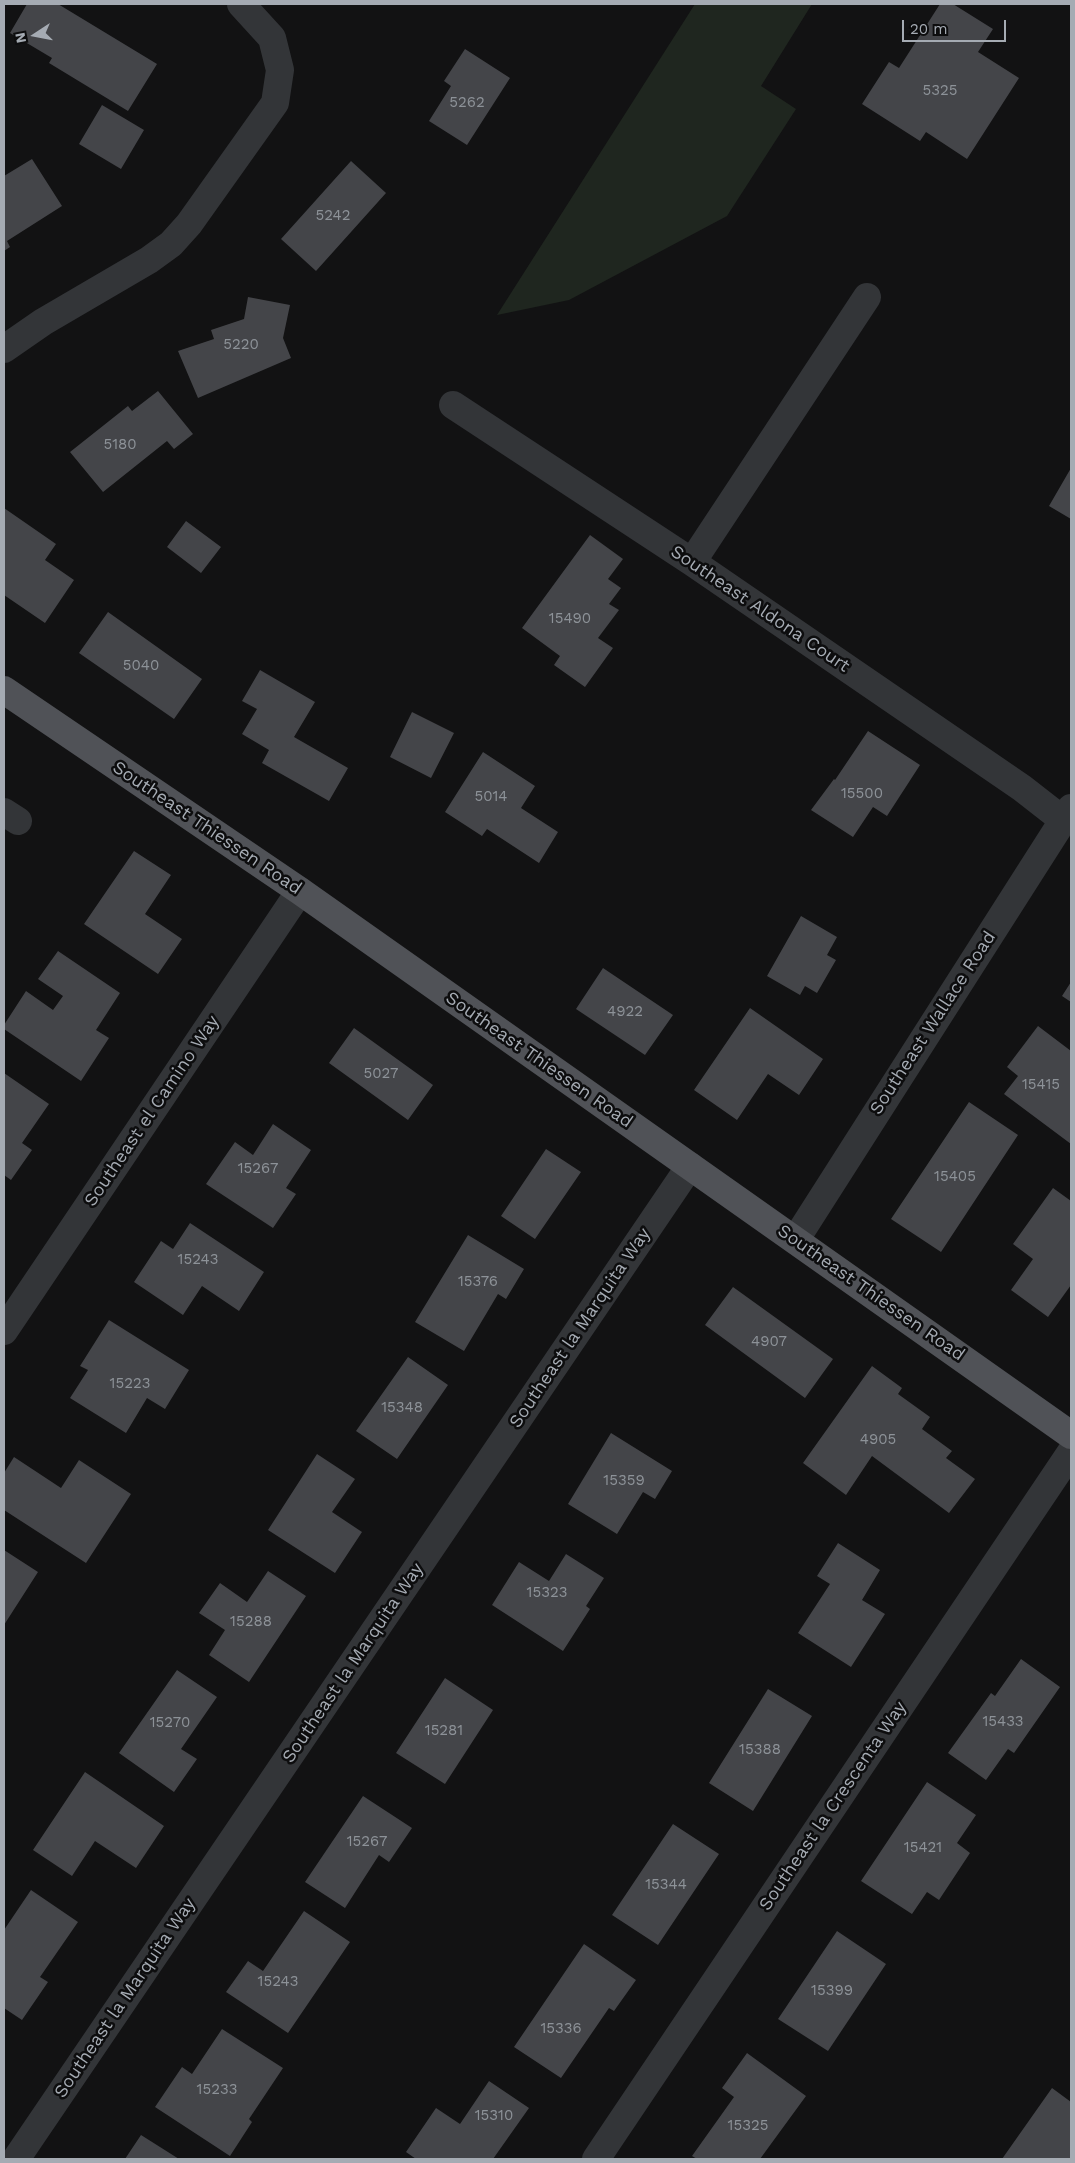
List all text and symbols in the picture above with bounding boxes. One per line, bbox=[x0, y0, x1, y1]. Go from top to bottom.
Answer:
north arrow bbox=[10, 10, 60, 60]
scale bar bbox=[905, 10, 1009, 42]
text: 20 m bbox=[910, 20, 948, 38]
text: N bbox=[11, 31, 29, 44]
house number: 5325 bbox=[923, 82, 957, 100]
house number: 5262 bbox=[449, 94, 485, 112]
house number: 5242 bbox=[316, 207, 350, 225]
house number: 5220 bbox=[223, 336, 259, 354]
house number: 5180 bbox=[103, 436, 137, 454]
street label: Southeast Aldona Court bbox=[666, 541, 854, 677]
house number: 15490 bbox=[549, 610, 591, 628]
house number: 5040 bbox=[123, 657, 159, 675]
street label: Southeast Thiessen Road bbox=[108, 757, 306, 899]
house number: 15500 bbox=[841, 785, 883, 803]
house number: 5014 bbox=[474, 788, 508, 806]
street label: Southeast Wallace Road bbox=[866, 927, 1000, 1119]
street label: Southeast Thiessen Road bbox=[441, 987, 637, 1133]
house number: 4922 bbox=[607, 1003, 643, 1021]
street label: Southeast el Camino Way bbox=[80, 1011, 224, 1211]
house number: 5027 bbox=[364, 1065, 398, 1083]
house number: 15415 bbox=[1022, 1076, 1060, 1094]
house number: 15267 bbox=[238, 1160, 278, 1178]
house number: 15405 bbox=[934, 1168, 976, 1186]
street label: Southeast Thiessen Road bbox=[773, 1220, 969, 1366]
street label: Southeast la Marquita Way bbox=[505, 1224, 655, 1432]
house number: 15243 bbox=[178, 1251, 218, 1269]
house number: 15376 bbox=[458, 1273, 498, 1291]
house number: 4907 bbox=[751, 1333, 787, 1351]
house number: 15223 bbox=[110, 1375, 150, 1393]
house number: 15348 bbox=[381, 1399, 423, 1417]
house number: 4905 bbox=[860, 1431, 896, 1449]
house number: 15359 bbox=[603, 1472, 645, 1490]
street label: Southeast la Marquita Way bbox=[278, 1559, 428, 1767]
house number: 15323 bbox=[527, 1584, 567, 1602]
house number: 15288 bbox=[230, 1613, 272, 1631]
street label: Southeast la Crescenta Way bbox=[755, 1697, 911, 1915]
house number: 15433 bbox=[982, 1713, 1024, 1731]
house number: 15270 bbox=[150, 1714, 190, 1732]
house number: 15281 bbox=[425, 1722, 463, 1740]
house number: 15388 bbox=[739, 1741, 781, 1759]
house number: 15267 bbox=[347, 1833, 387, 1851]
house number: 15421 bbox=[904, 1839, 942, 1857]
house number: 15344 bbox=[645, 1876, 687, 1894]
street label: Southeast la Marquita Way bbox=[50, 1894, 200, 2102]
house number: 15243 bbox=[258, 1973, 298, 1991]
house number: 15399 bbox=[811, 1982, 853, 2000]
house number: 15336 bbox=[540, 2020, 582, 2038]
house number: 15233 bbox=[197, 2081, 237, 2099]
house number: 15310 bbox=[475, 2107, 513, 2125]
house number: 15325 bbox=[728, 2117, 768, 2135]

